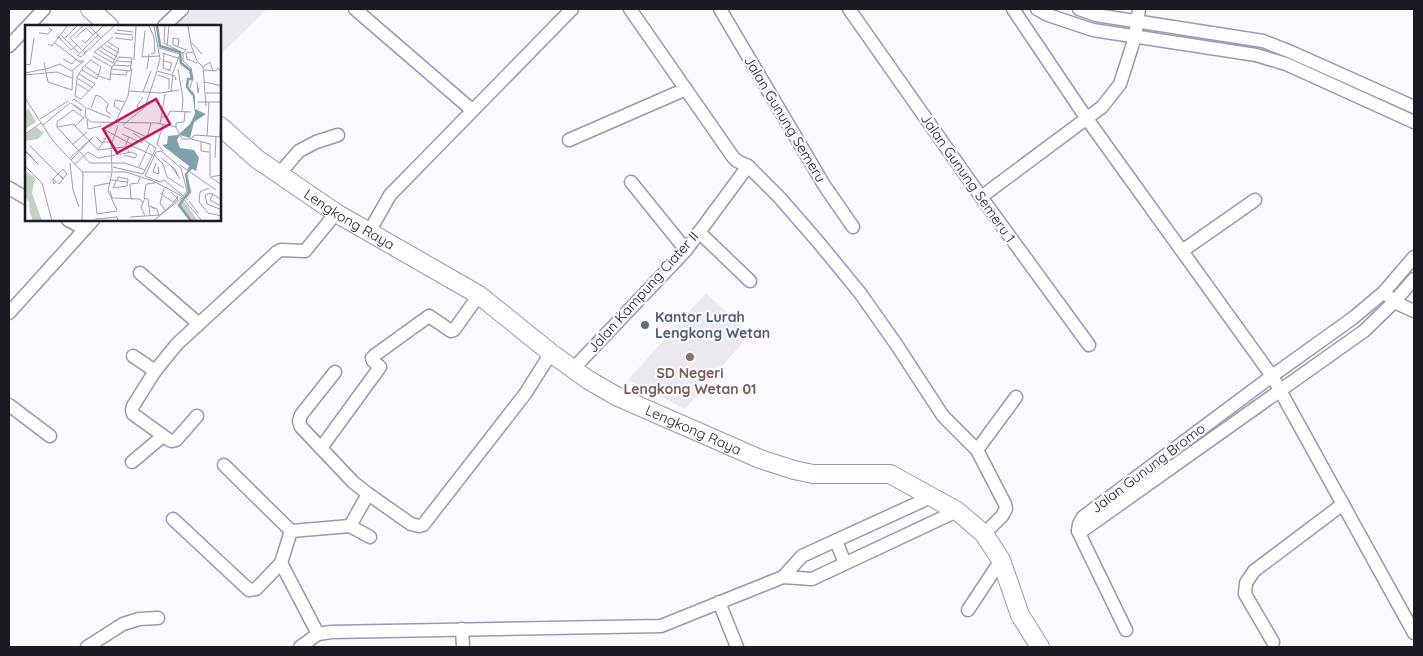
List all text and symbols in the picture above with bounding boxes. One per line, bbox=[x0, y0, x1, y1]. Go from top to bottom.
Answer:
inset map bbox=[25, 25, 221, 221]
street label: Jalan Gunung Semeru bbox=[740, 53, 830, 185]
street label: Jalan Gunung Semeru 1 bbox=[917, 110, 1019, 246]
street label: Lengkong Raya bbox=[301, 185, 398, 254]
street label: Jalan Kampung Ciater II bbox=[584, 228, 702, 356]
place label: Kantor Lurah Lengkong Wetan bbox=[655, 308, 770, 342]
marker: Kantor Lurah Lengkong Wetan bbox=[639, 319, 651, 331]
marker: SD Negeri Lengkong Wetan 01 bbox=[684, 351, 696, 363]
place label: SD Negeri Lengkong Wetan 01 bbox=[623, 364, 757, 398]
street label: Lengkong Raya bbox=[643, 401, 744, 459]
street label: Jalan Gunung Bromo bbox=[1087, 419, 1209, 517]

